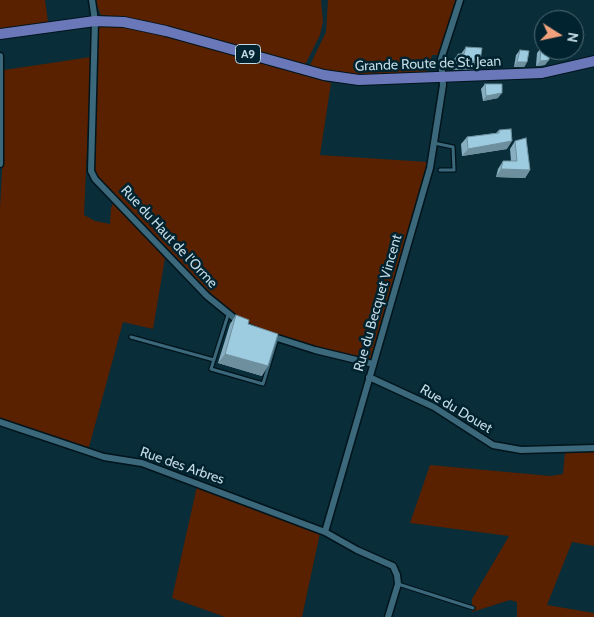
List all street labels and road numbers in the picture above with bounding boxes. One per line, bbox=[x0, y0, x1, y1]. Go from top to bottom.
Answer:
road number: A9 bbox=[236, 44, 260, 64]
street label: Grande Route de St. Jean bbox=[355, 53, 501, 75]
street label: Rue du Haut de l'Orme bbox=[117, 182, 221, 292]
street label: Rue du Becquet Vincent bbox=[350, 232, 406, 374]
street label: Rue du Douet bbox=[417, 381, 495, 437]
street label: Rue des Arbres bbox=[138, 444, 226, 488]

